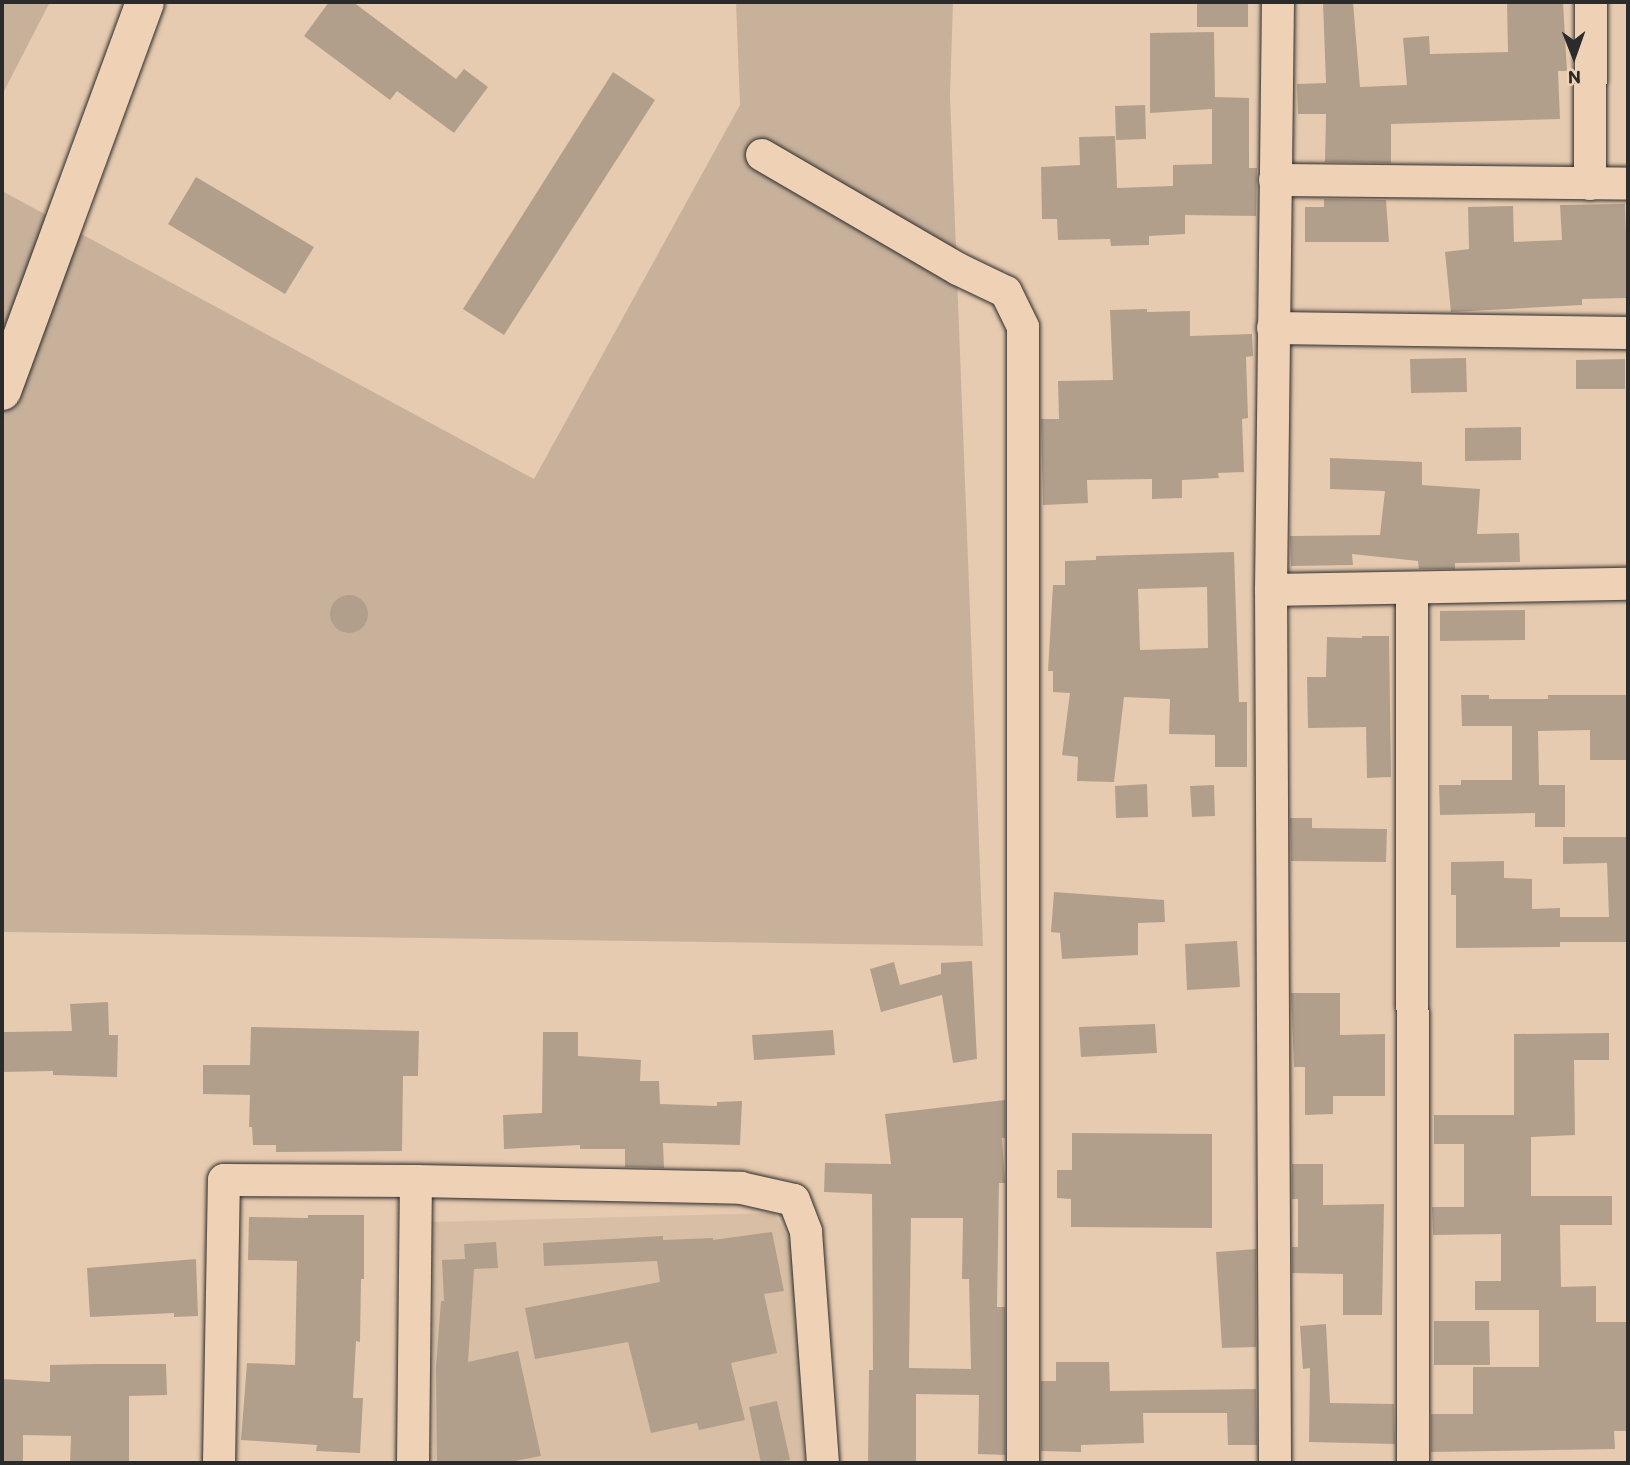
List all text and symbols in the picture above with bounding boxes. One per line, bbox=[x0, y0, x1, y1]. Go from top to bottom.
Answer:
north arrow bbox=[1539, 21, 1609, 91]
text: N bbox=[1568, 66, 1581, 89]

